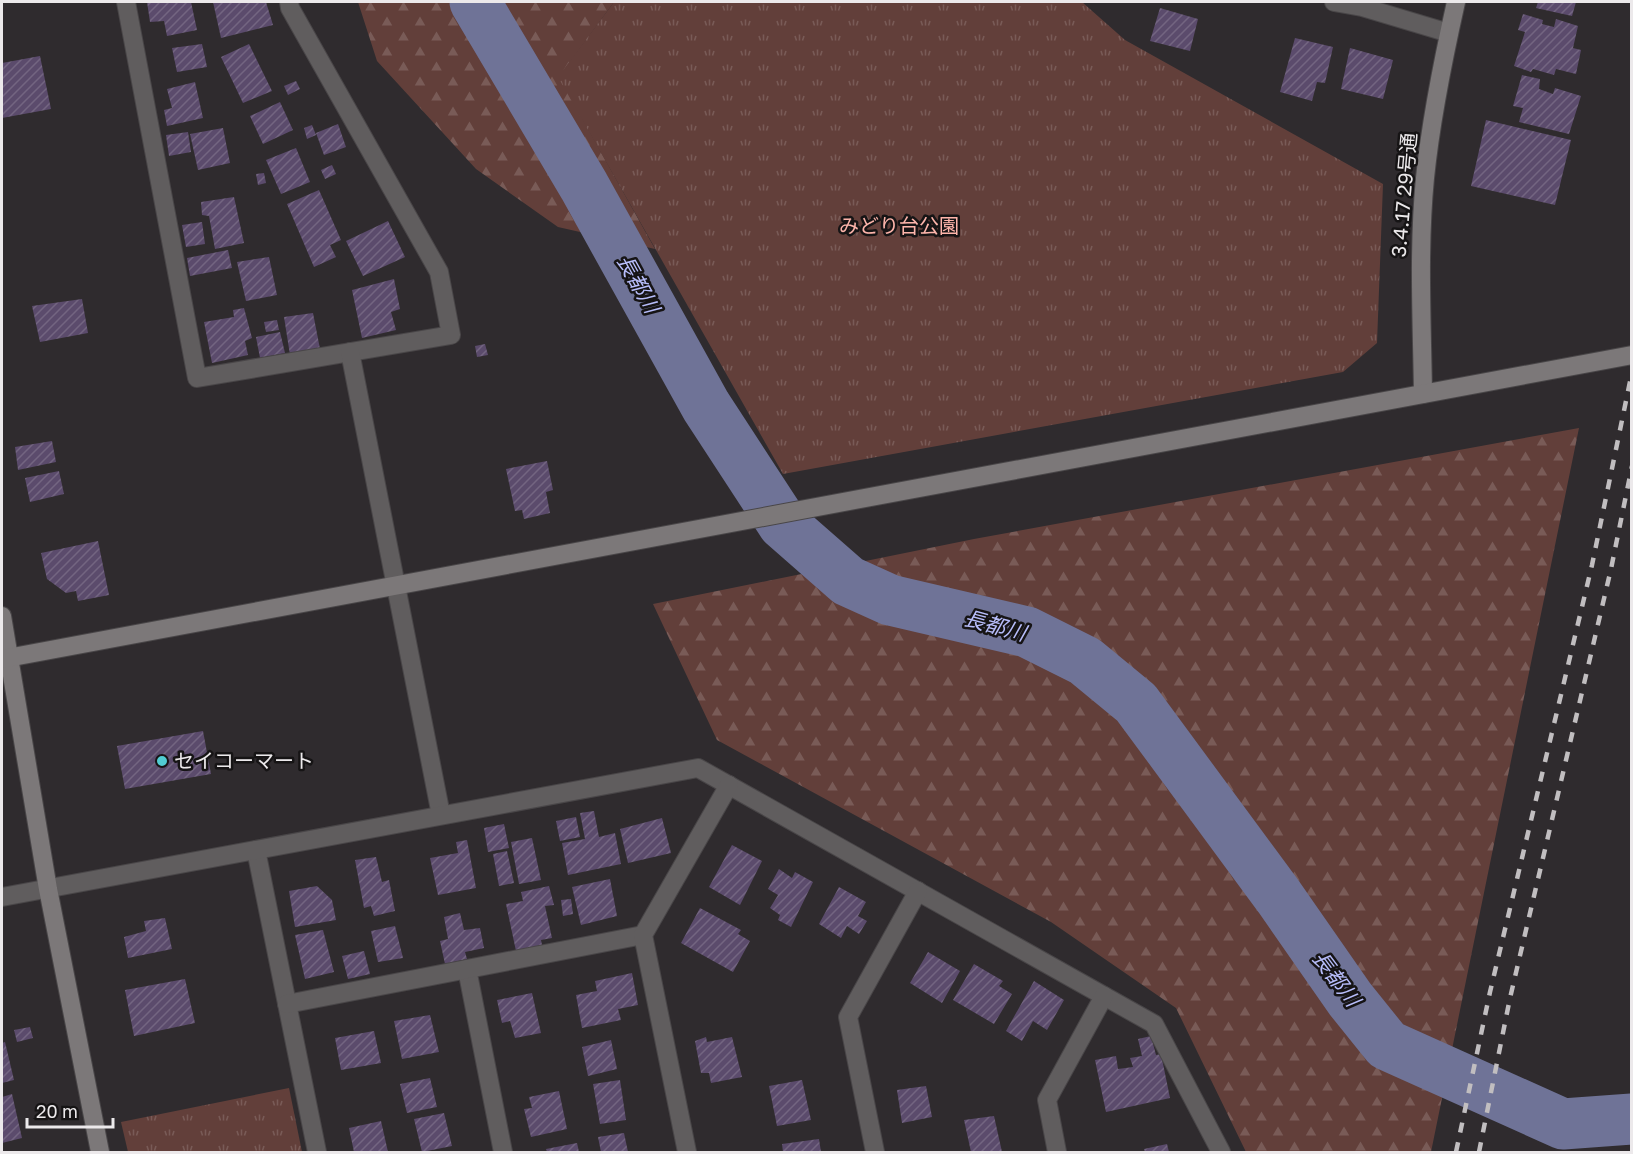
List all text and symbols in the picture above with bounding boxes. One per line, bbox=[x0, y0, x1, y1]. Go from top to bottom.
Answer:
street label: 3.4.17 29号通 bbox=[1386, 132, 1420, 258]
park label: みどり台公園 bbox=[839, 213, 959, 237]
water label: 長都川 bbox=[612, 250, 666, 319]
water label: 長都川 bbox=[961, 604, 1031, 646]
place label: セイコーマート bbox=[174, 748, 314, 772]
marker: セイコーマート bbox=[155, 754, 169, 768]
water label: 長都川 bbox=[1307, 945, 1367, 1013]
scale bar bbox=[27, 1091, 112, 1129]
text: 20 m bbox=[36, 1100, 78, 1122]

